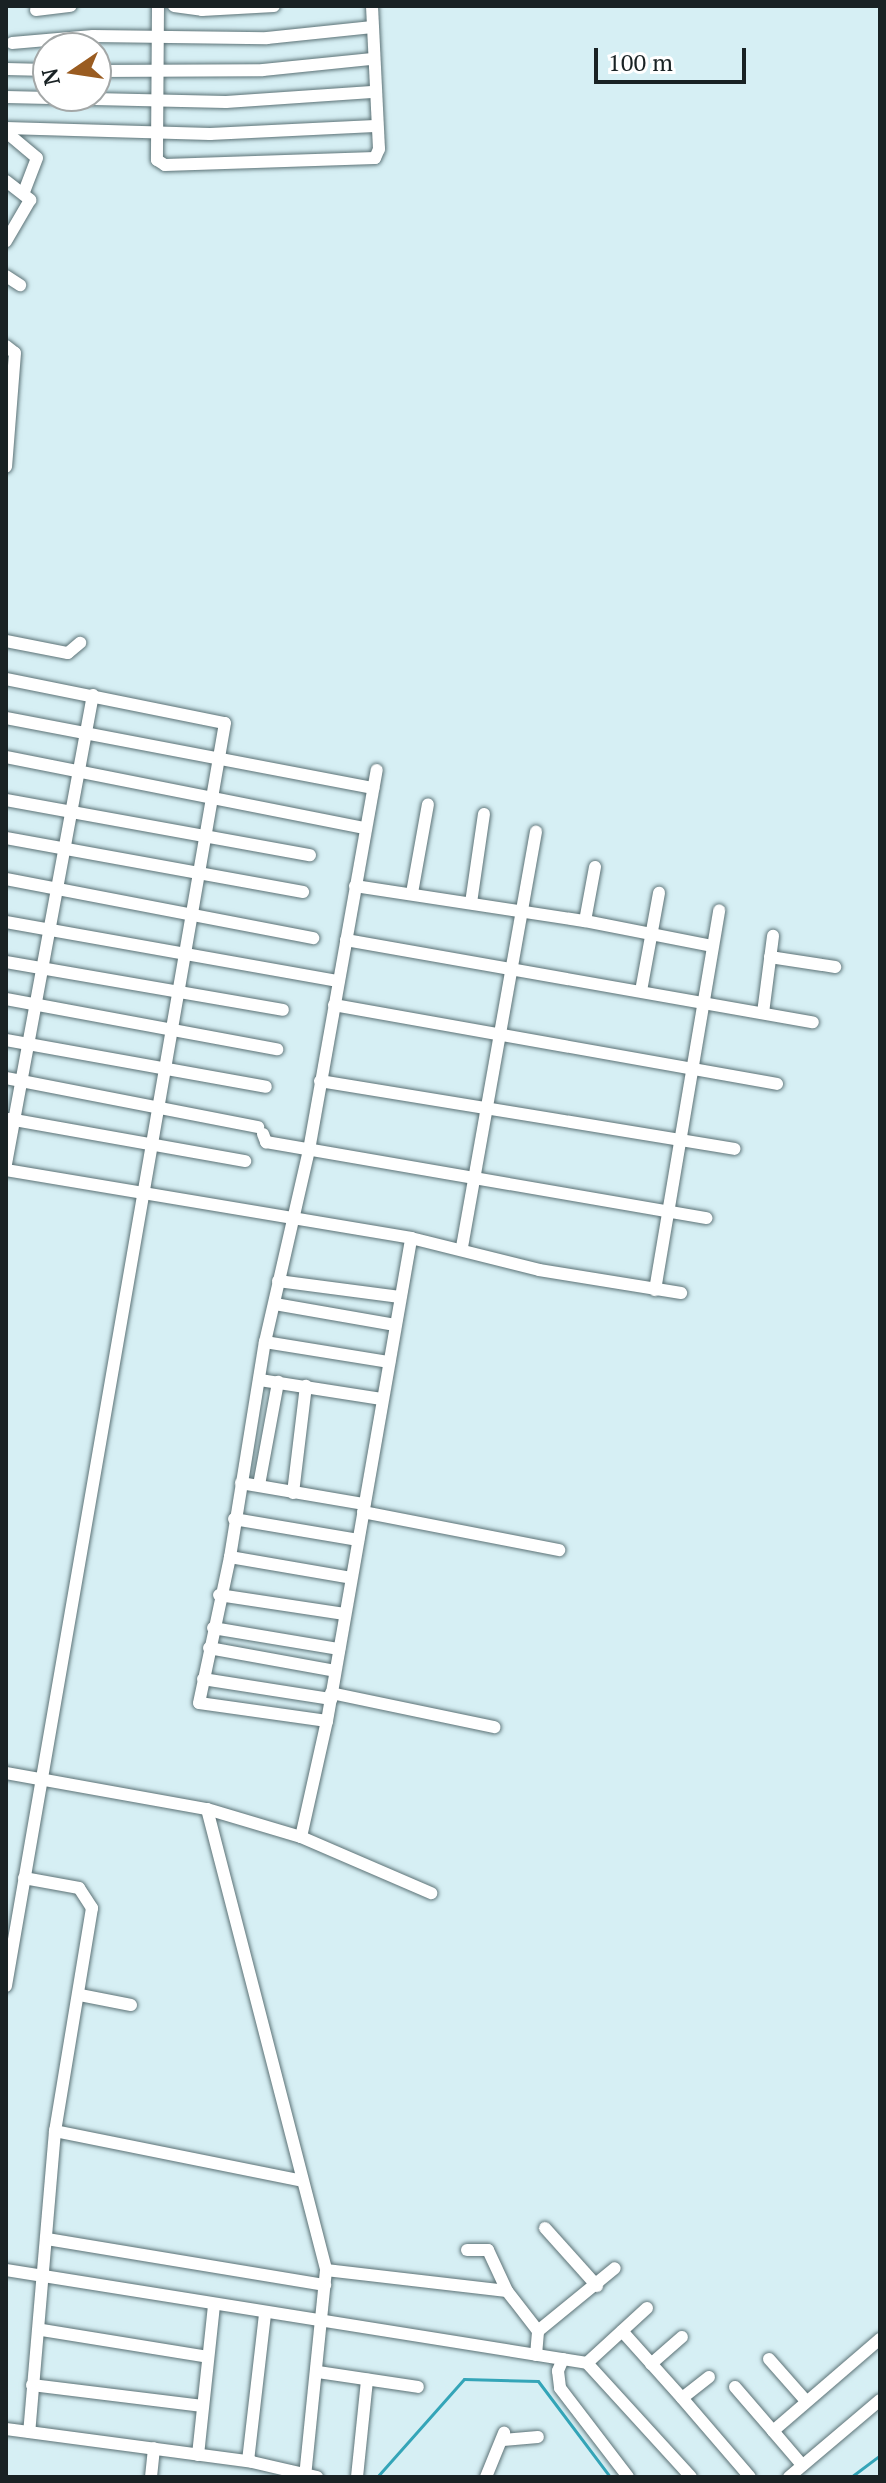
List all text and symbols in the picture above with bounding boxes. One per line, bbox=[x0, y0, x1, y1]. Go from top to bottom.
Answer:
north arrow bbox=[32, 32, 112, 112]
scale bar bbox=[598, 32, 750, 82]
text: 100 m bbox=[608, 46, 673, 78]
text: N bbox=[34, 66, 66, 88]

